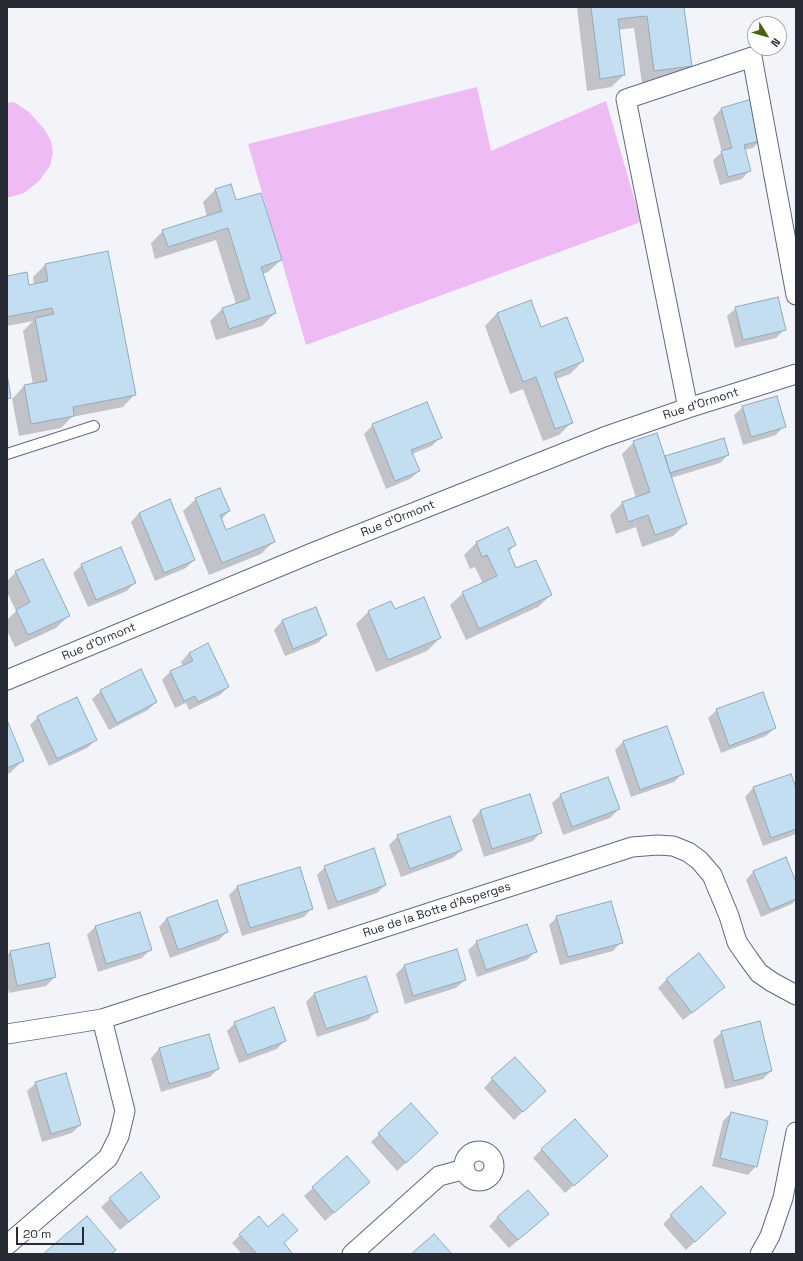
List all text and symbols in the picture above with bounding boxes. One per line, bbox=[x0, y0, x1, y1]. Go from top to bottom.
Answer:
north arrow bbox=[747, 16, 787, 56]
text: N bbox=[768, 35, 784, 50]
street label: Rue d'Ormont bbox=[661, 385, 741, 423]
street label: Rue d'Ormont bbox=[359, 498, 437, 540]
street label: Rue d'Ormont bbox=[60, 620, 138, 664]
street label: Rue de la Botte d'Asperges bbox=[361, 879, 513, 941]
scale bar bbox=[18, 1219, 86, 1245]
text: 20 m bbox=[23, 1226, 51, 1242]

